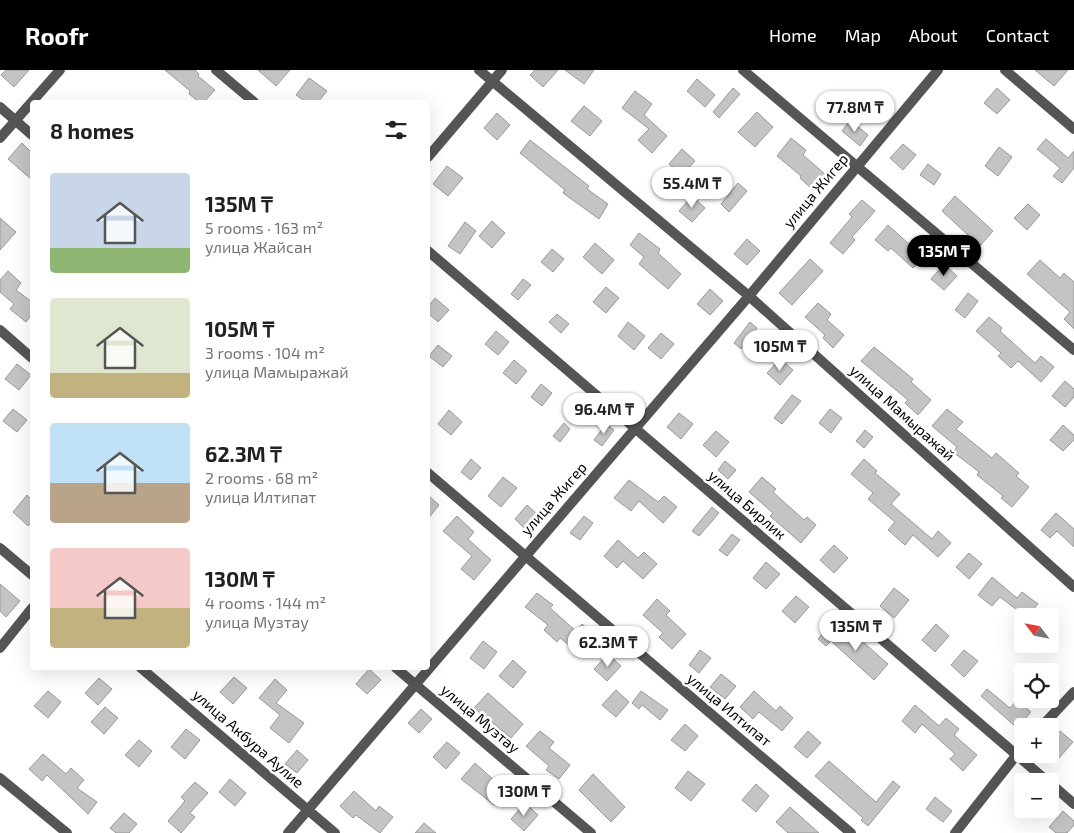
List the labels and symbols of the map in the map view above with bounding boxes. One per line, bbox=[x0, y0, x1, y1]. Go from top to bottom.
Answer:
pin: 77.8M ₸ bbox=[809, 90, 901, 133]
street label: улица Жигер bbox=[779, 150, 852, 232]
pin: 55.4M ₸ bbox=[646, 166, 738, 209]
pin: 135M ₸ bbox=[903, 234, 985, 277]
pin: 105M ₸ bbox=[739, 330, 821, 372]
street label: улица Мамыражай bbox=[846, 361, 959, 465]
pin: 96.4M ₸ bbox=[558, 392, 650, 435]
street label: улица Жигер bbox=[516, 458, 591, 539]
street label: улица Бирлик bbox=[704, 466, 790, 544]
north arrow bbox=[1014, 608, 1059, 652]
pin: 135M ₸ bbox=[815, 610, 897, 652]
pin: 62.3M ₸ bbox=[562, 626, 654, 668]
street label: улица Илтипат bbox=[683, 669, 775, 750]
street label: улица Музтау bbox=[437, 680, 524, 757]
street label: улица Акбура Аулие bbox=[189, 685, 308, 792]
pin: 130M ₸ bbox=[483, 774, 565, 817]

